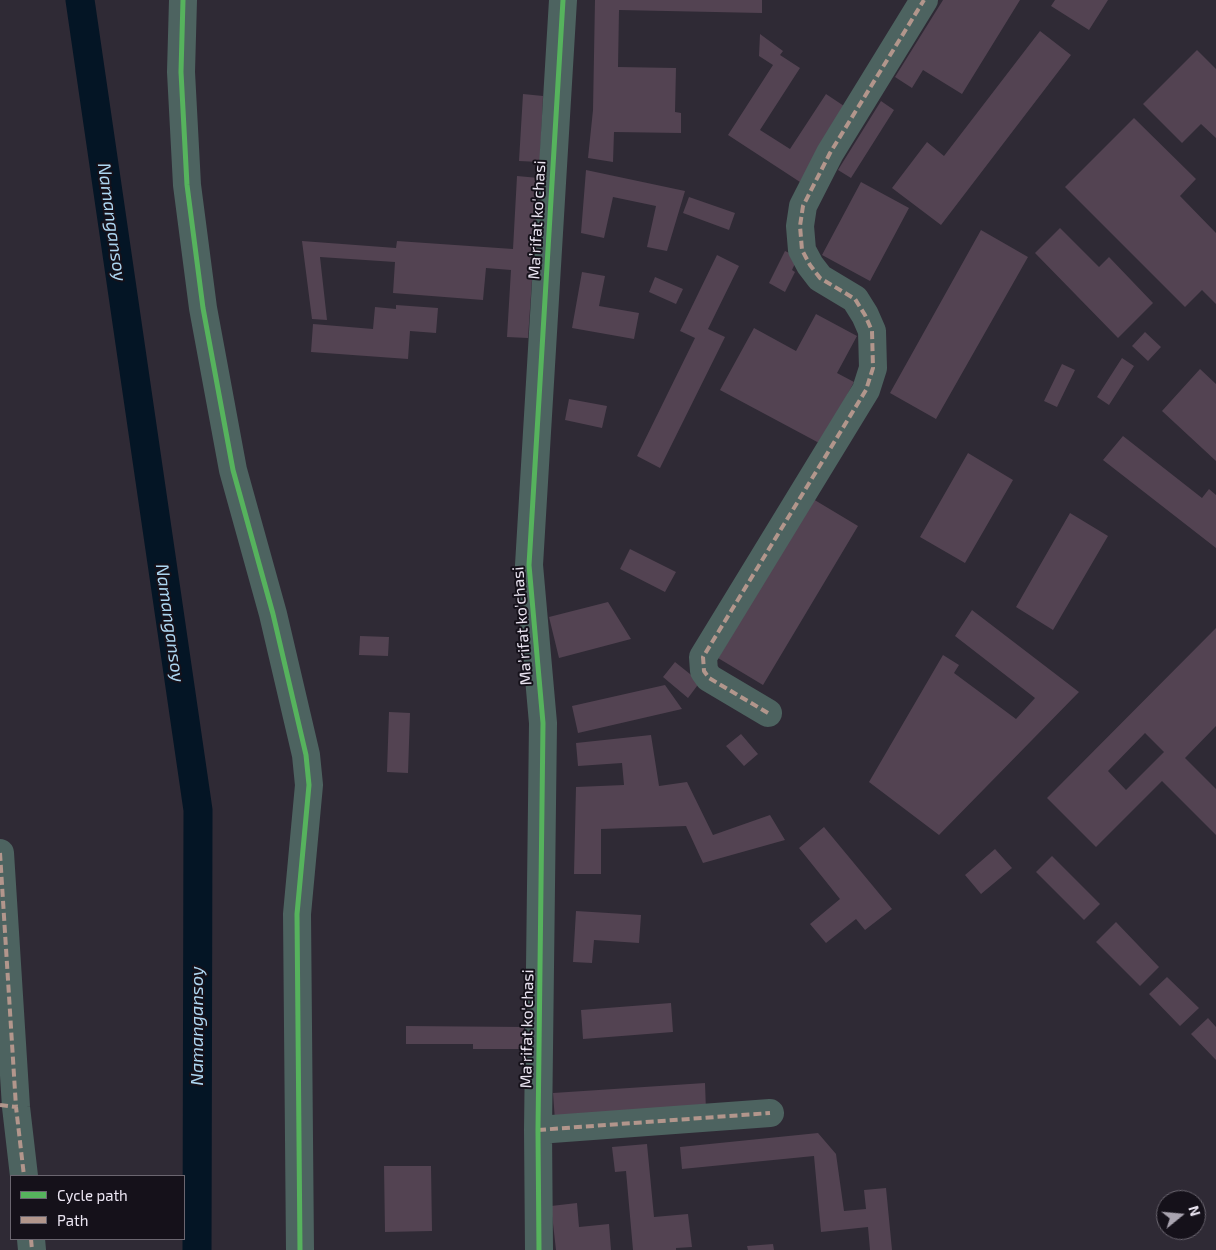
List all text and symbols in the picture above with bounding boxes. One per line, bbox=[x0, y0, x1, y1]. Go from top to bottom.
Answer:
street label: Maʼrifat ko'chasi bbox=[524, 160, 550, 280]
water label: Namangansoy bbox=[93, 161, 131, 283]
water label: Namangansoy bbox=[151, 562, 189, 684]
street label: Maʼrifat ko'chasi bbox=[508, 566, 536, 686]
water label: Namangansoy bbox=[186, 966, 208, 1086]
street label: Maʼrifat ko'chasi bbox=[516, 969, 538, 1089]
legend bbox=[10, 1175, 185, 1240]
text: Cycle path bbox=[57, 1186, 128, 1204]
north arrow bbox=[1156, 1190, 1206, 1240]
text: N bbox=[1185, 1203, 1204, 1218]
text: Path bbox=[57, 1211, 88, 1229]

